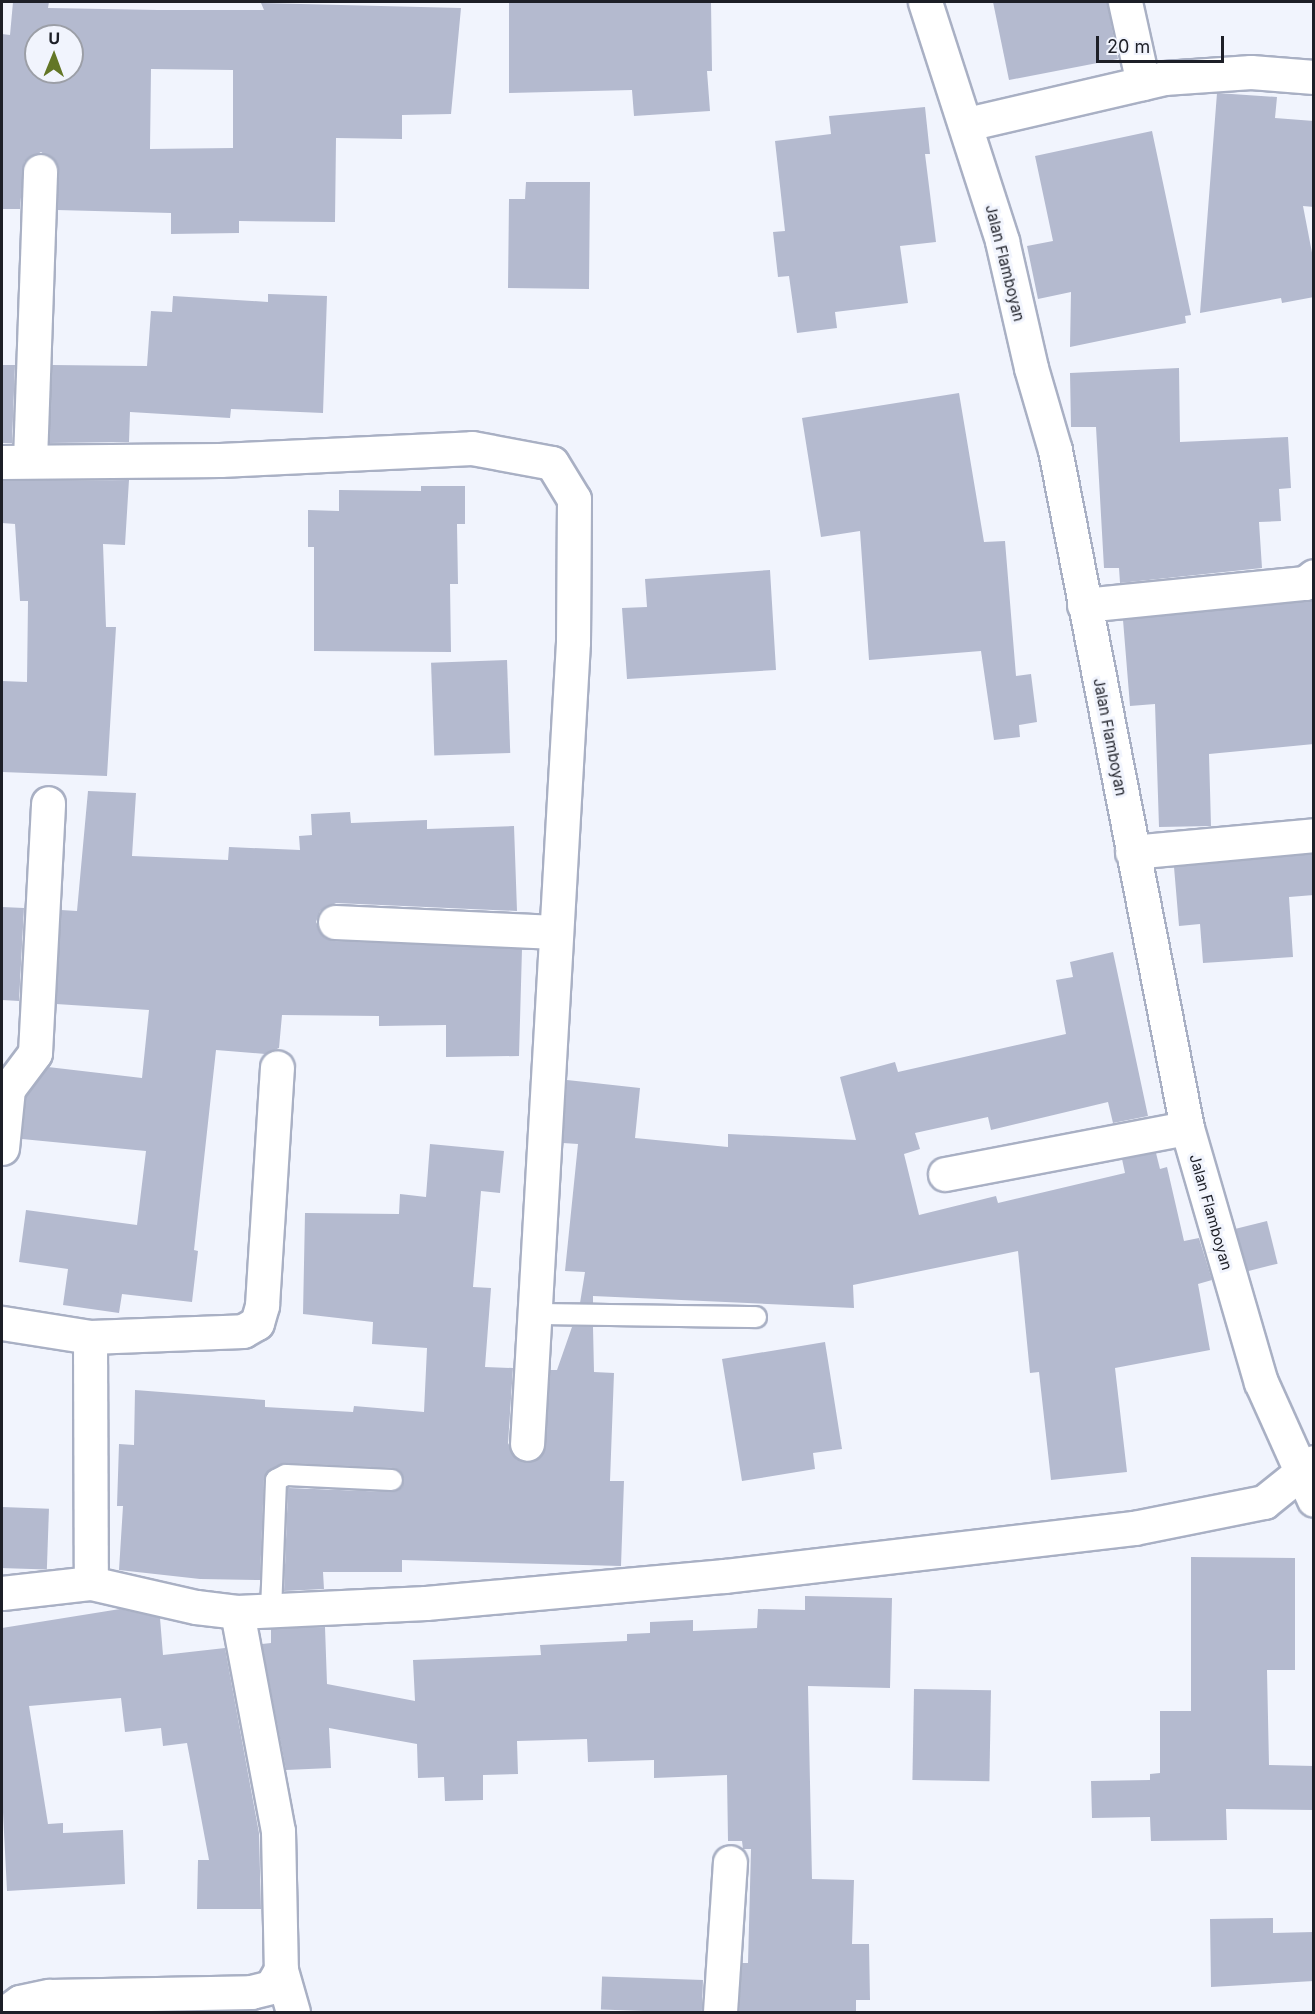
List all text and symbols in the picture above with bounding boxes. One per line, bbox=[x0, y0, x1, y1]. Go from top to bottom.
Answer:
north arrow bbox=[24, 24, 84, 84]
scale bar bbox=[1099, 24, 1226, 62]
text: U bbox=[48, 28, 60, 48]
text: 20 m bbox=[1107, 36, 1150, 57]
street label: Jalan Flamboyan bbox=[982, 203, 1028, 323]
street label: Jalan Flamboyan bbox=[1090, 677, 1130, 797]
street label: Jalan Flamboyan bbox=[1186, 1152, 1236, 1272]

